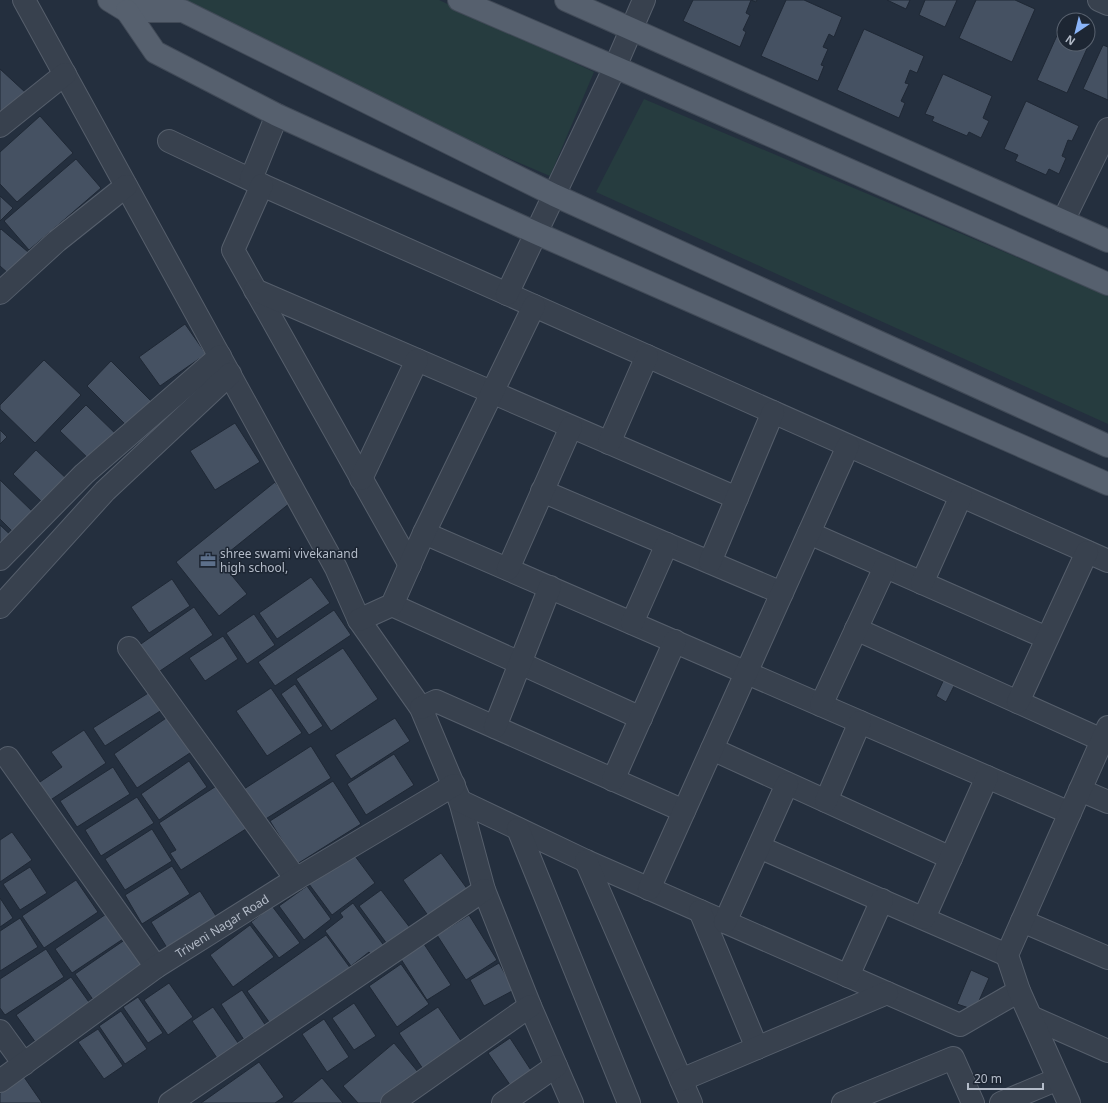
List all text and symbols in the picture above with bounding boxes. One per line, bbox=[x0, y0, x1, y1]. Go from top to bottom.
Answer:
north arrow bbox=[1056, 12, 1096, 52]
text: N bbox=[1062, 32, 1078, 49]
place label: shree swami vivekanand high school, bbox=[220, 545, 358, 576]
office icon: shree swami vivekanand high school, bbox=[199, 551, 217, 569]
street label: Triveni Nagar Road bbox=[172, 890, 272, 961]
scale bar bbox=[968, 1065, 1043, 1091]
text: 20 m bbox=[974, 1070, 1002, 1087]

